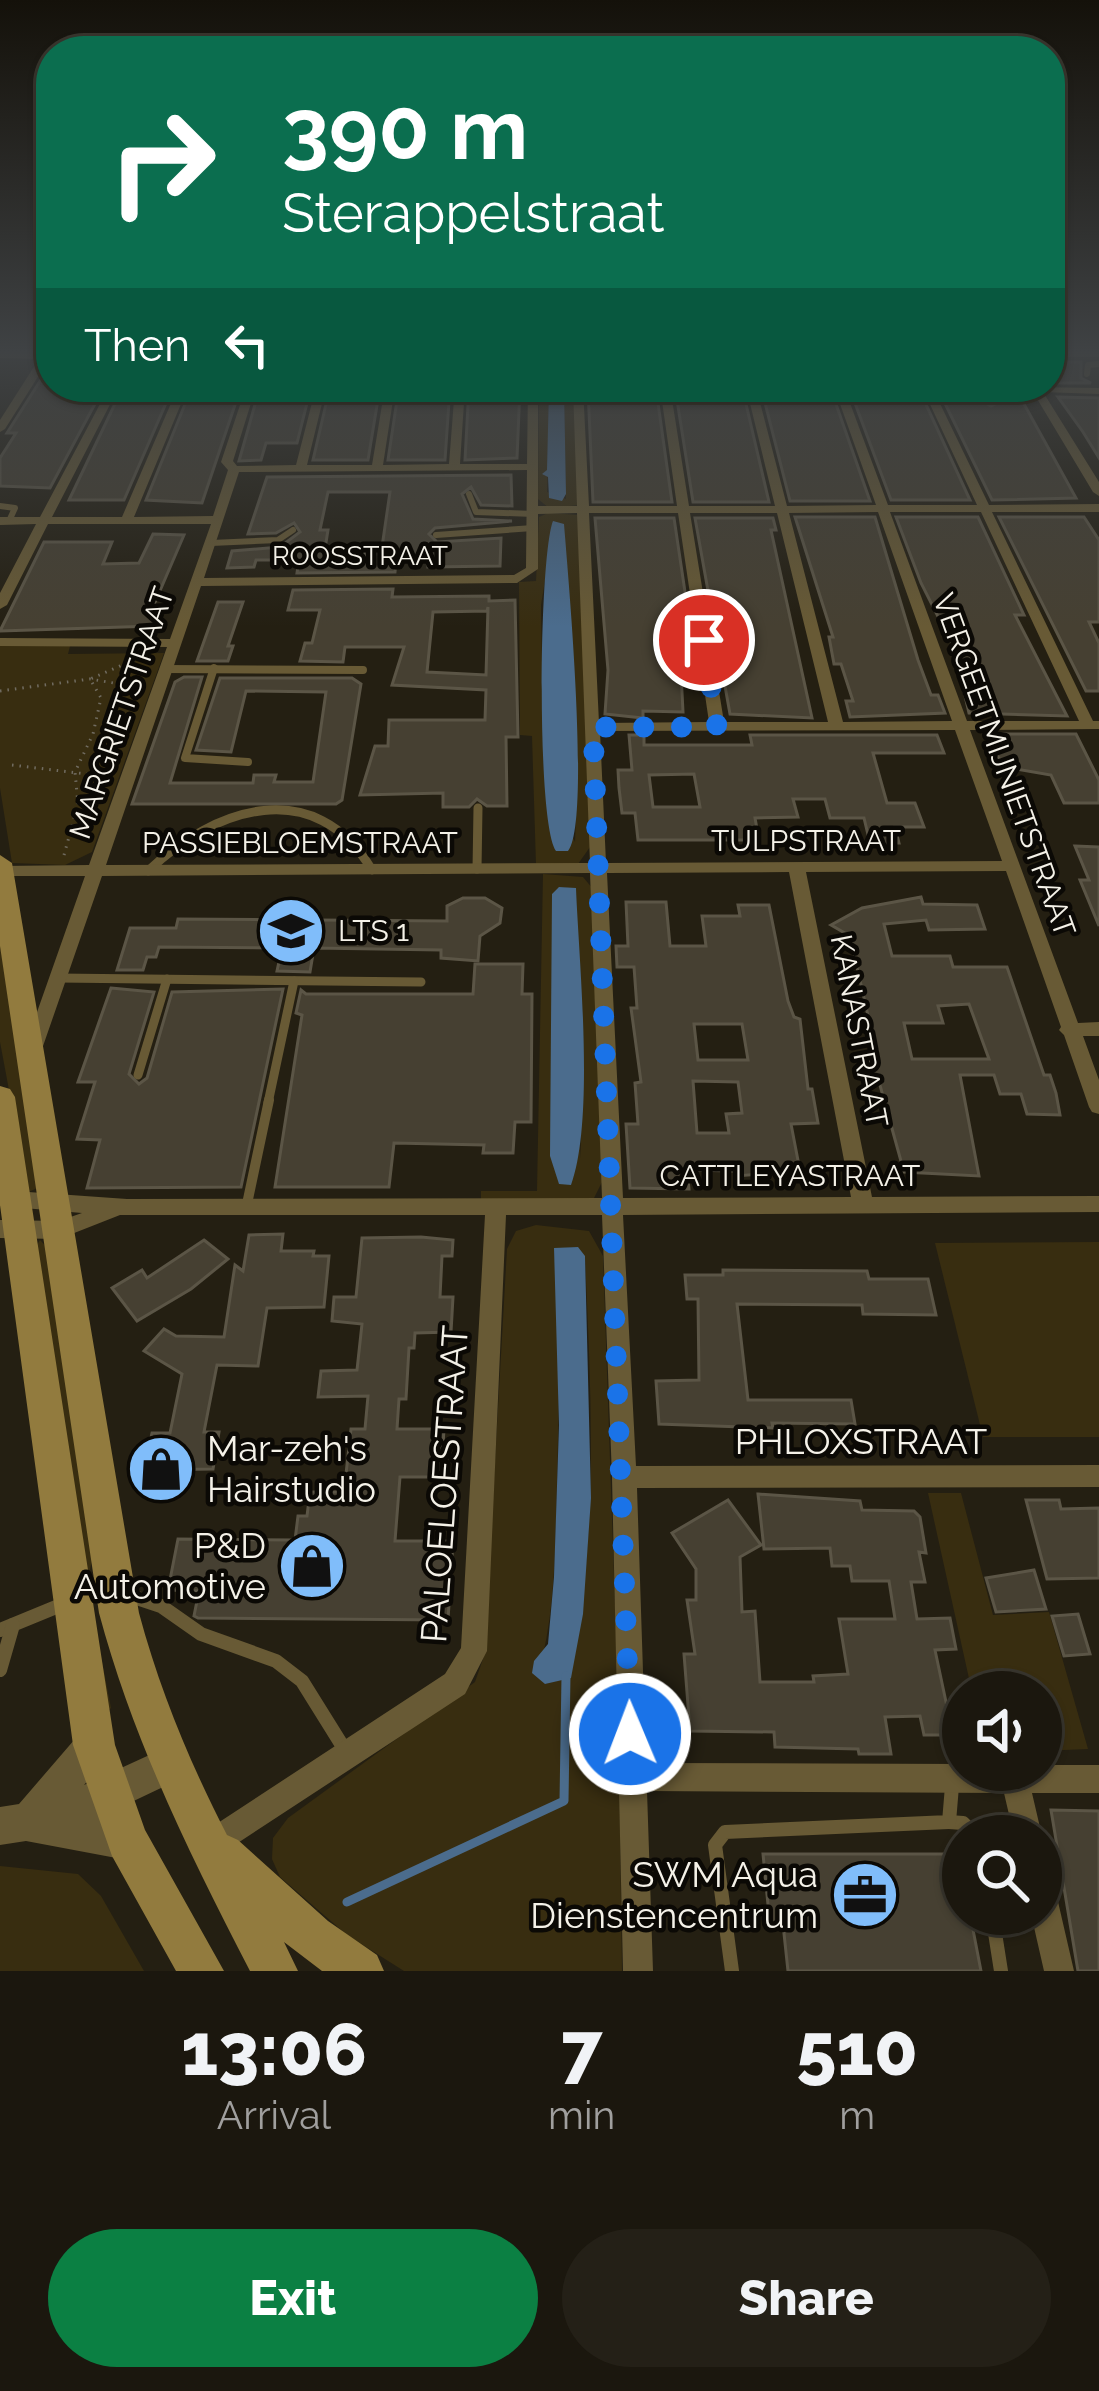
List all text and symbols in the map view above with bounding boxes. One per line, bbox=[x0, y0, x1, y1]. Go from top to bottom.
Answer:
text: 390 m bbox=[282, 80, 528, 179]
icon: right bbox=[84, 84, 240, 240]
text: Sterappelstraat bbox=[282, 181, 665, 245]
icon: left bbox=[214, 312, 280, 378]
text: Then bbox=[84, 319, 190, 372]
street label: ROOSSTRAAT bbox=[272, 540, 449, 571]
street label: MARGRIETSTRAAT bbox=[62, 582, 181, 843]
street label: VERGEETMIJNIETSTRAAT bbox=[926, 588, 1083, 941]
pin bbox=[653, 589, 755, 691]
icon: arrive bbox=[671, 607, 737, 673]
street label: TULPSTRAAT bbox=[711, 823, 901, 858]
street label: PASSIEBLOEMSTRAAT bbox=[142, 825, 458, 860]
school or university icon: LTS 1 bbox=[256, 896, 326, 966]
place label: LTS 1 bbox=[338, 913, 409, 948]
street label: KANASTRAAT bbox=[824, 932, 895, 1130]
street label: CATTLEYASTRAAT bbox=[660, 1158, 920, 1193]
street label: PALOELOESTRAAT bbox=[412, 1324, 476, 1644]
street label: PHLOXSTRAAT bbox=[735, 1420, 987, 1462]
place label: Mar-zeh's Hairstudio bbox=[207, 1427, 376, 1510]
shop icon: Mar-zeh's Hairstudio bbox=[126, 1434, 196, 1504]
place label: P&D Automotive bbox=[74, 1524, 266, 1607]
shop icon: P&D Automotive bbox=[277, 1531, 347, 1601]
position arrow bbox=[567, 1671, 693, 1797]
map controls bbox=[942, 1671, 1062, 1935]
button: sound bbox=[942, 1671, 1062, 1791]
button: search bbox=[942, 1815, 1062, 1935]
place label: SWM Aqua Dienstencentrum bbox=[530, 1853, 818, 1936]
office icon: SWM Aqua Dienstencentrum bbox=[830, 1860, 900, 1930]
text: 13:06 bbox=[181, 2007, 367, 2092]
text: 7 bbox=[561, 2007, 602, 2092]
text: 510 bbox=[796, 2007, 918, 2092]
text: Arrival bbox=[217, 2092, 331, 2138]
text: min bbox=[548, 2092, 615, 2138]
text: m bbox=[839, 2092, 875, 2138]
button: Exit bbox=[48, 2229, 538, 2367]
button: Share bbox=[562, 2229, 1051, 2367]

